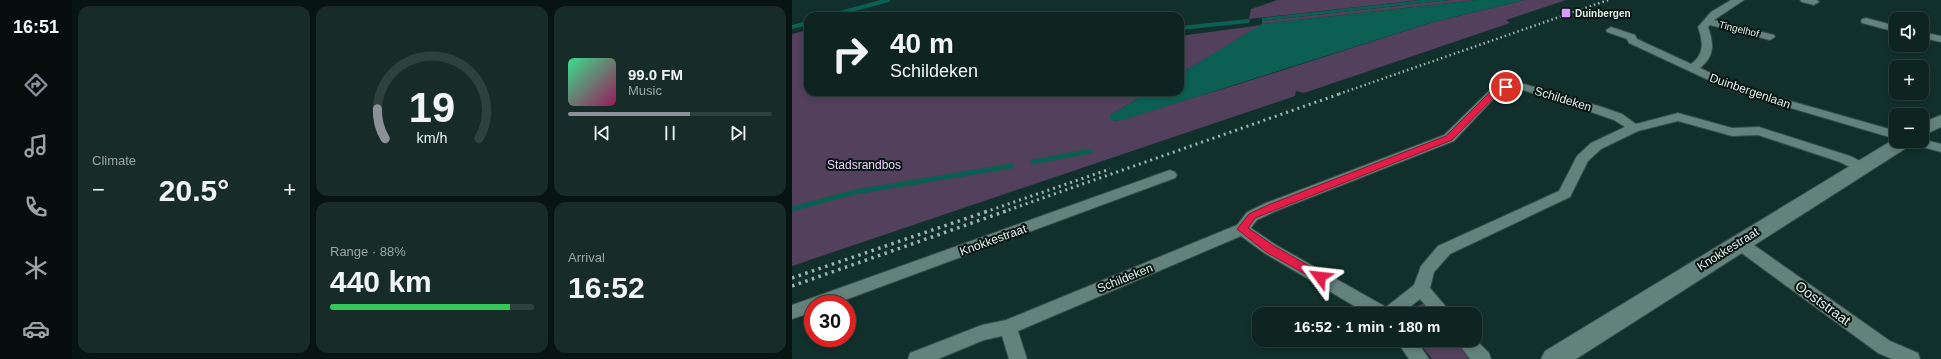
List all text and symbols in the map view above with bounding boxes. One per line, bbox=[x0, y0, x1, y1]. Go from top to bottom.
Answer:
marker: Duinbergen bbox=[1560, 7, 1572, 19]
place label: Duinbergen bbox=[1575, 8, 1631, 19]
map controls bbox=[1889, 12, 1929, 148]
button: sound bbox=[1889, 12, 1929, 52]
text: 16:51 bbox=[13, 17, 59, 37]
street label: Tingelhof bbox=[1718, 19, 1760, 39]
icon: right bbox=[824, 28, 876, 80]
text: 40 m bbox=[890, 28, 954, 59]
button: + bbox=[1889, 60, 1929, 100]
text: Schildeken bbox=[890, 61, 978, 81]
text: 99.0 FM bbox=[628, 66, 683, 83]
pin bbox=[1489, 70, 1523, 104]
icon: directions bbox=[22, 71, 50, 99]
street label: Duinbergenlaan bbox=[1708, 71, 1792, 111]
icon: arrive bbox=[1495, 76, 1517, 98]
text: Music bbox=[628, 83, 662, 98]
text: 19 bbox=[409, 84, 455, 131]
street label: Schildeken bbox=[1533, 84, 1593, 114]
button: − bbox=[1889, 108, 1929, 148]
icon: previous bbox=[591, 122, 613, 144]
icon: pause bbox=[659, 122, 681, 144]
icon: next bbox=[727, 122, 749, 144]
text: km/h bbox=[417, 129, 448, 145]
icon: music bbox=[22, 132, 50, 160]
text: Climate bbox=[92, 153, 136, 168]
park label: Stadsrandbos bbox=[827, 158, 901, 172]
text: 20.5° bbox=[159, 174, 229, 207]
text: − bbox=[92, 177, 105, 202]
text: + bbox=[283, 177, 296, 202]
icon: phone bbox=[22, 193, 50, 221]
street label: Knokkestraat bbox=[958, 221, 1029, 259]
street label: Knokkestraat bbox=[1695, 224, 1762, 273]
text: Range · 88% bbox=[330, 244, 406, 259]
text: Arrival bbox=[568, 250, 605, 265]
icon: climate bbox=[22, 254, 50, 282]
position arrow bbox=[1299, 256, 1341, 298]
street label: Schildeken bbox=[1095, 261, 1155, 295]
text: 440 km bbox=[330, 265, 432, 298]
text: 16:52 bbox=[568, 271, 645, 304]
street label: Ooststraat bbox=[1792, 278, 1854, 329]
speed limit sign: 30 bbox=[804, 295, 856, 347]
icon: car bbox=[22, 315, 50, 343]
text: 16:52 · 1 min · 180 m bbox=[1294, 318, 1440, 335]

